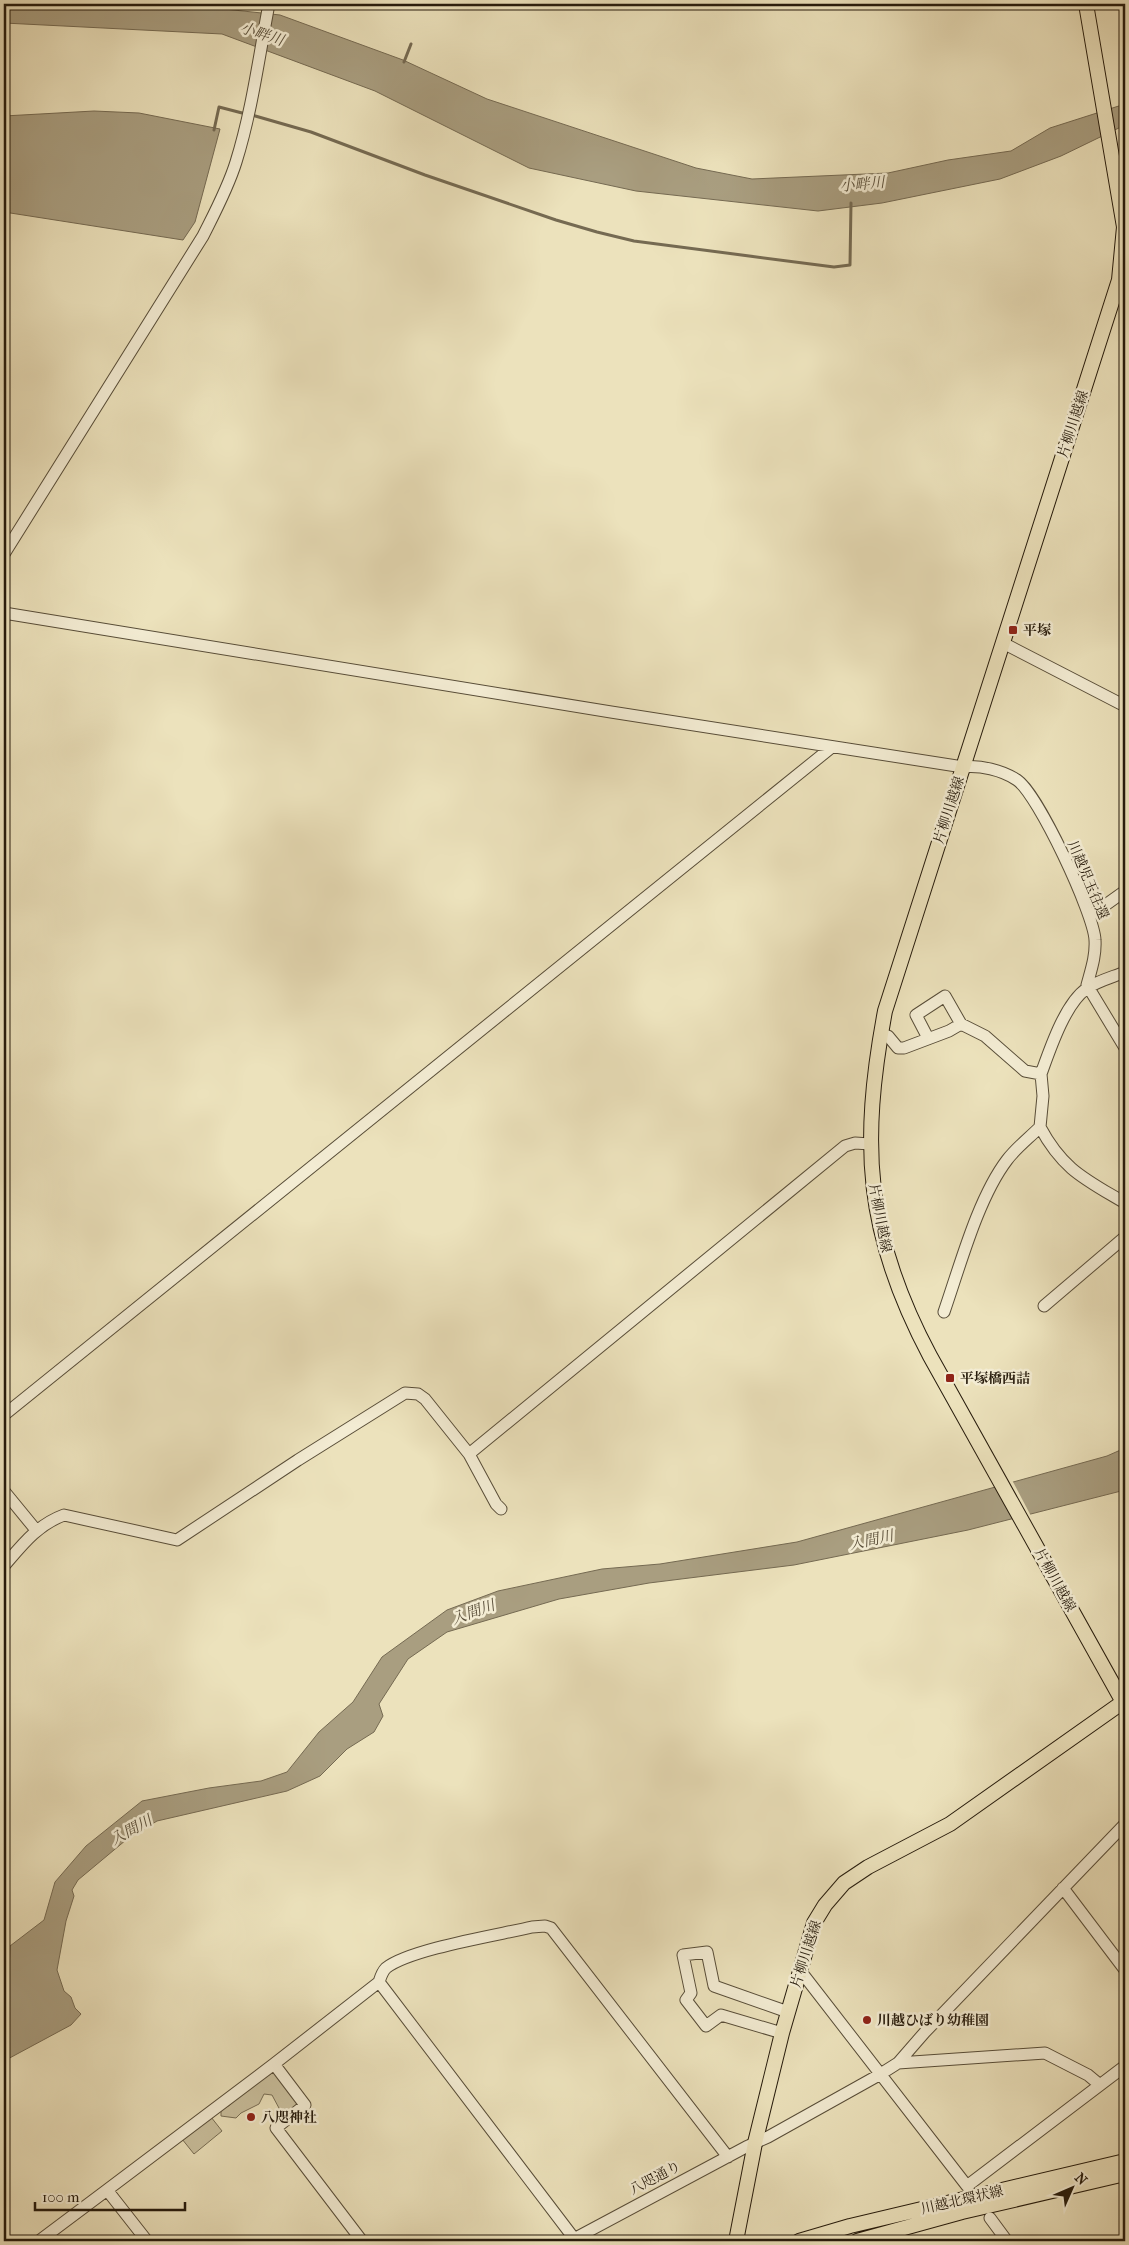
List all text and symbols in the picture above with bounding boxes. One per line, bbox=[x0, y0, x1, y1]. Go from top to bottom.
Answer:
water label: 小畔川 bbox=[238, 18, 288, 50]
water label: 小畔川 bbox=[839, 173, 887, 195]
street label: 片柳川越線 bbox=[1054, 388, 1092, 460]
place label: 平塚 bbox=[1023, 622, 1051, 639]
marker: 平塚 bbox=[1007, 624, 1019, 636]
street label: 片柳川越線 bbox=[930, 774, 968, 846]
street label: 川越児玉往還 bbox=[1064, 838, 1112, 922]
street label: 片柳川越線 bbox=[865, 1182, 895, 1254]
place label: 平塚橋西詰 bbox=[960, 1370, 1030, 1387]
marker: 平塚橋西詰 bbox=[944, 1372, 956, 1384]
water label: 入間川 bbox=[847, 1526, 897, 1553]
street label: 片柳川越線 bbox=[1031, 1545, 1079, 1615]
water label: 入間川 bbox=[449, 1595, 499, 1628]
water label: 入間川 bbox=[107, 1810, 157, 1849]
street label: 片柳川越線 bbox=[787, 1918, 825, 1990]
place label: 川越ひばり幼稚園 bbox=[877, 2012, 989, 2029]
marker: 川越ひばり幼稚園 bbox=[861, 2014, 873, 2026]
place label: 八咫神社 bbox=[261, 2109, 317, 2126]
marker: 八咫神社 bbox=[245, 2111, 257, 2123]
street label: 八咫通り bbox=[626, 2157, 684, 2199]
north arrow bbox=[1046, 2162, 1096, 2212]
text: N bbox=[1071, 2169, 1091, 2189]
scale bar bbox=[35, 2180, 185, 2212]
street label: 川越北環状線 bbox=[919, 2182, 1005, 2218]
text: 100 m bbox=[42, 2188, 80, 2206]

